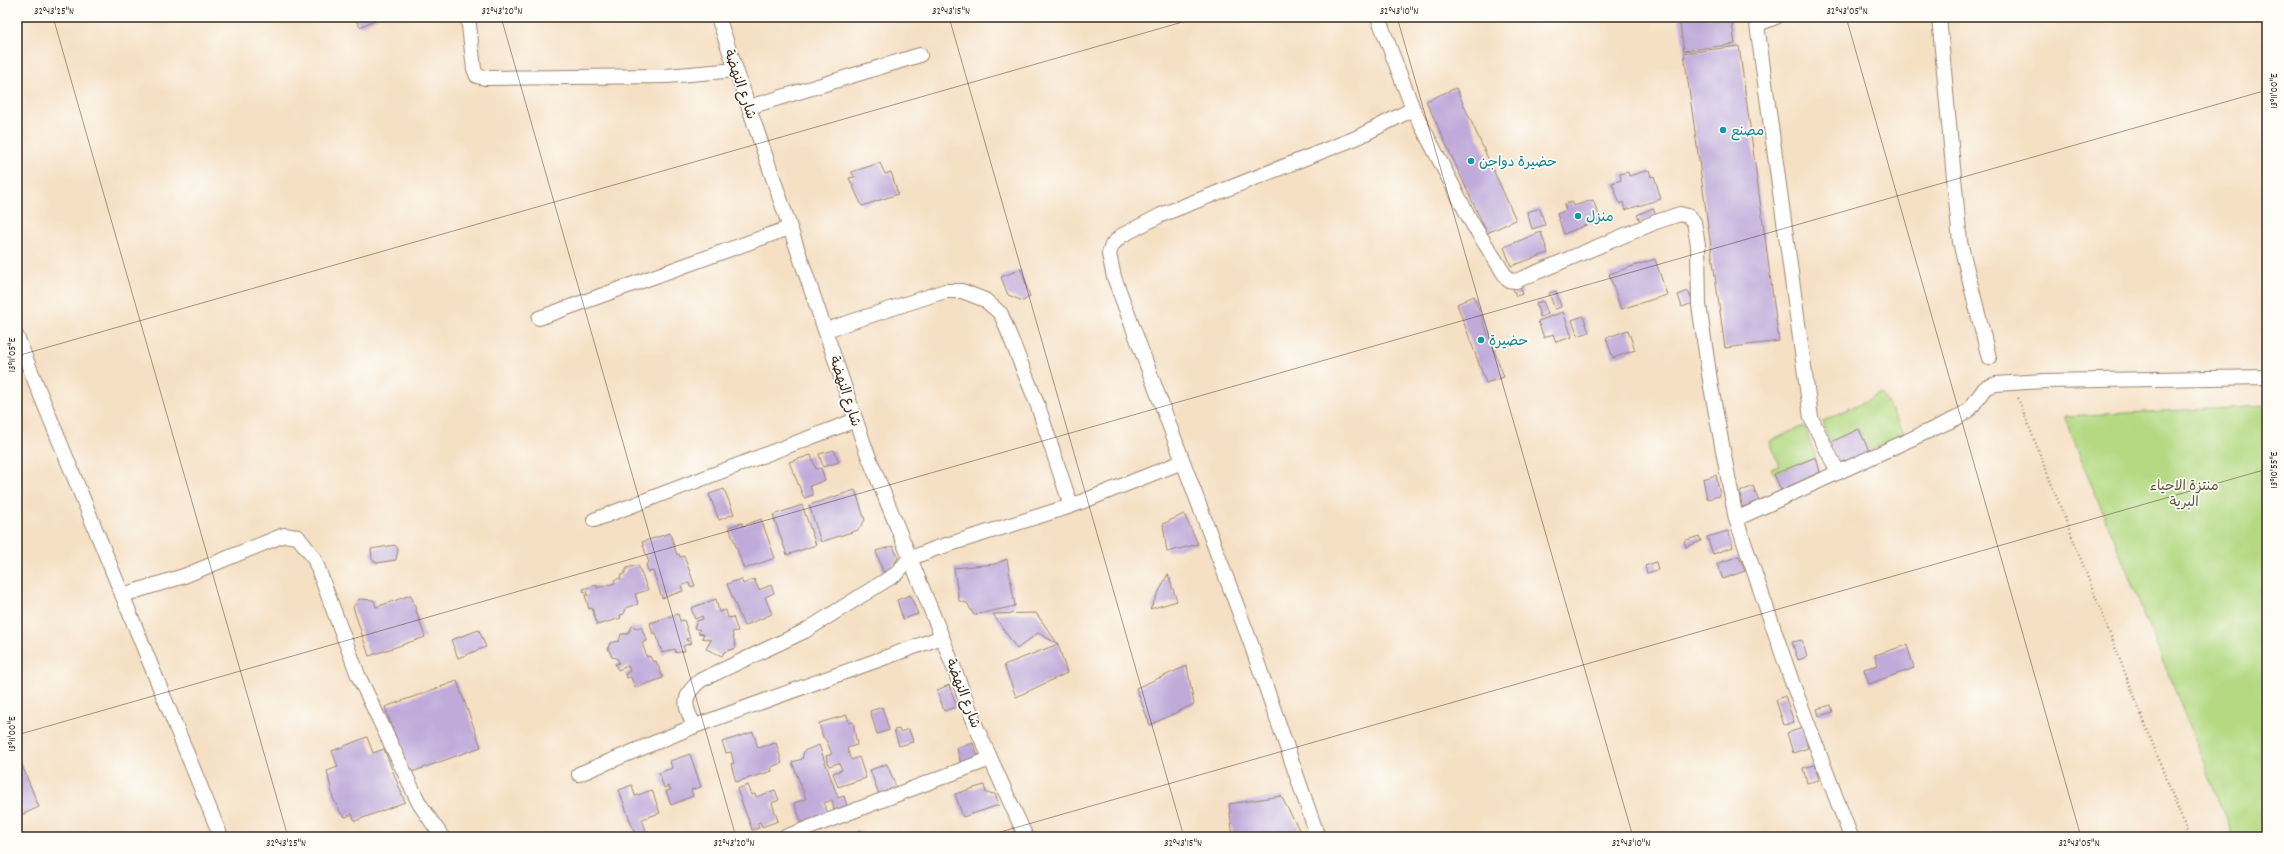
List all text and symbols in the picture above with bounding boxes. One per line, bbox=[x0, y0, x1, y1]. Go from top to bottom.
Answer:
text: 32°43'25"N bbox=[34, 5, 74, 19]
text: 32°43'20"N bbox=[482, 5, 523, 19]
text: 32°43'15"N bbox=[932, 5, 970, 19]
text: 32°43'10"N bbox=[1380, 5, 1418, 19]
text: 32°43'05"N bbox=[1826, 5, 1868, 19]
street label: شارع النهضة bbox=[718, 47, 760, 122]
text: 13°11'00"E bbox=[2268, 73, 2282, 109]
place label: مصنع bbox=[1731, 122, 1764, 142]
marker: مصنع bbox=[1718, 125, 1728, 135]
place label: حضيرة دواجن bbox=[1479, 153, 1557, 173]
marker: حضيرة دواجن bbox=[1466, 156, 1476, 166]
place label: منزل bbox=[1586, 208, 1614, 228]
marker: منزل bbox=[1573, 211, 1583, 221]
place label: حضيرة bbox=[1489, 332, 1528, 352]
marker: حضيرة bbox=[1476, 335, 1486, 345]
text: 13°11'05"E bbox=[6, 337, 20, 372]
street label: شارع النهضة bbox=[823, 354, 865, 429]
text: 13°10'55"E bbox=[2268, 451, 2282, 488]
park label: منتزة الاحياء البرية bbox=[2149, 477, 2219, 513]
street label: شارع النهضة bbox=[940, 656, 985, 731]
text: 13°11'00"E bbox=[6, 716, 20, 752]
text: 32°43'25"N bbox=[266, 837, 306, 851]
text: 32°43'20"N bbox=[714, 837, 755, 851]
text: 32°43'15"N bbox=[1164, 837, 1202, 851]
text: 32°43'10"N bbox=[1612, 837, 1650, 851]
text: 32°43'05"N bbox=[2058, 837, 2100, 851]

